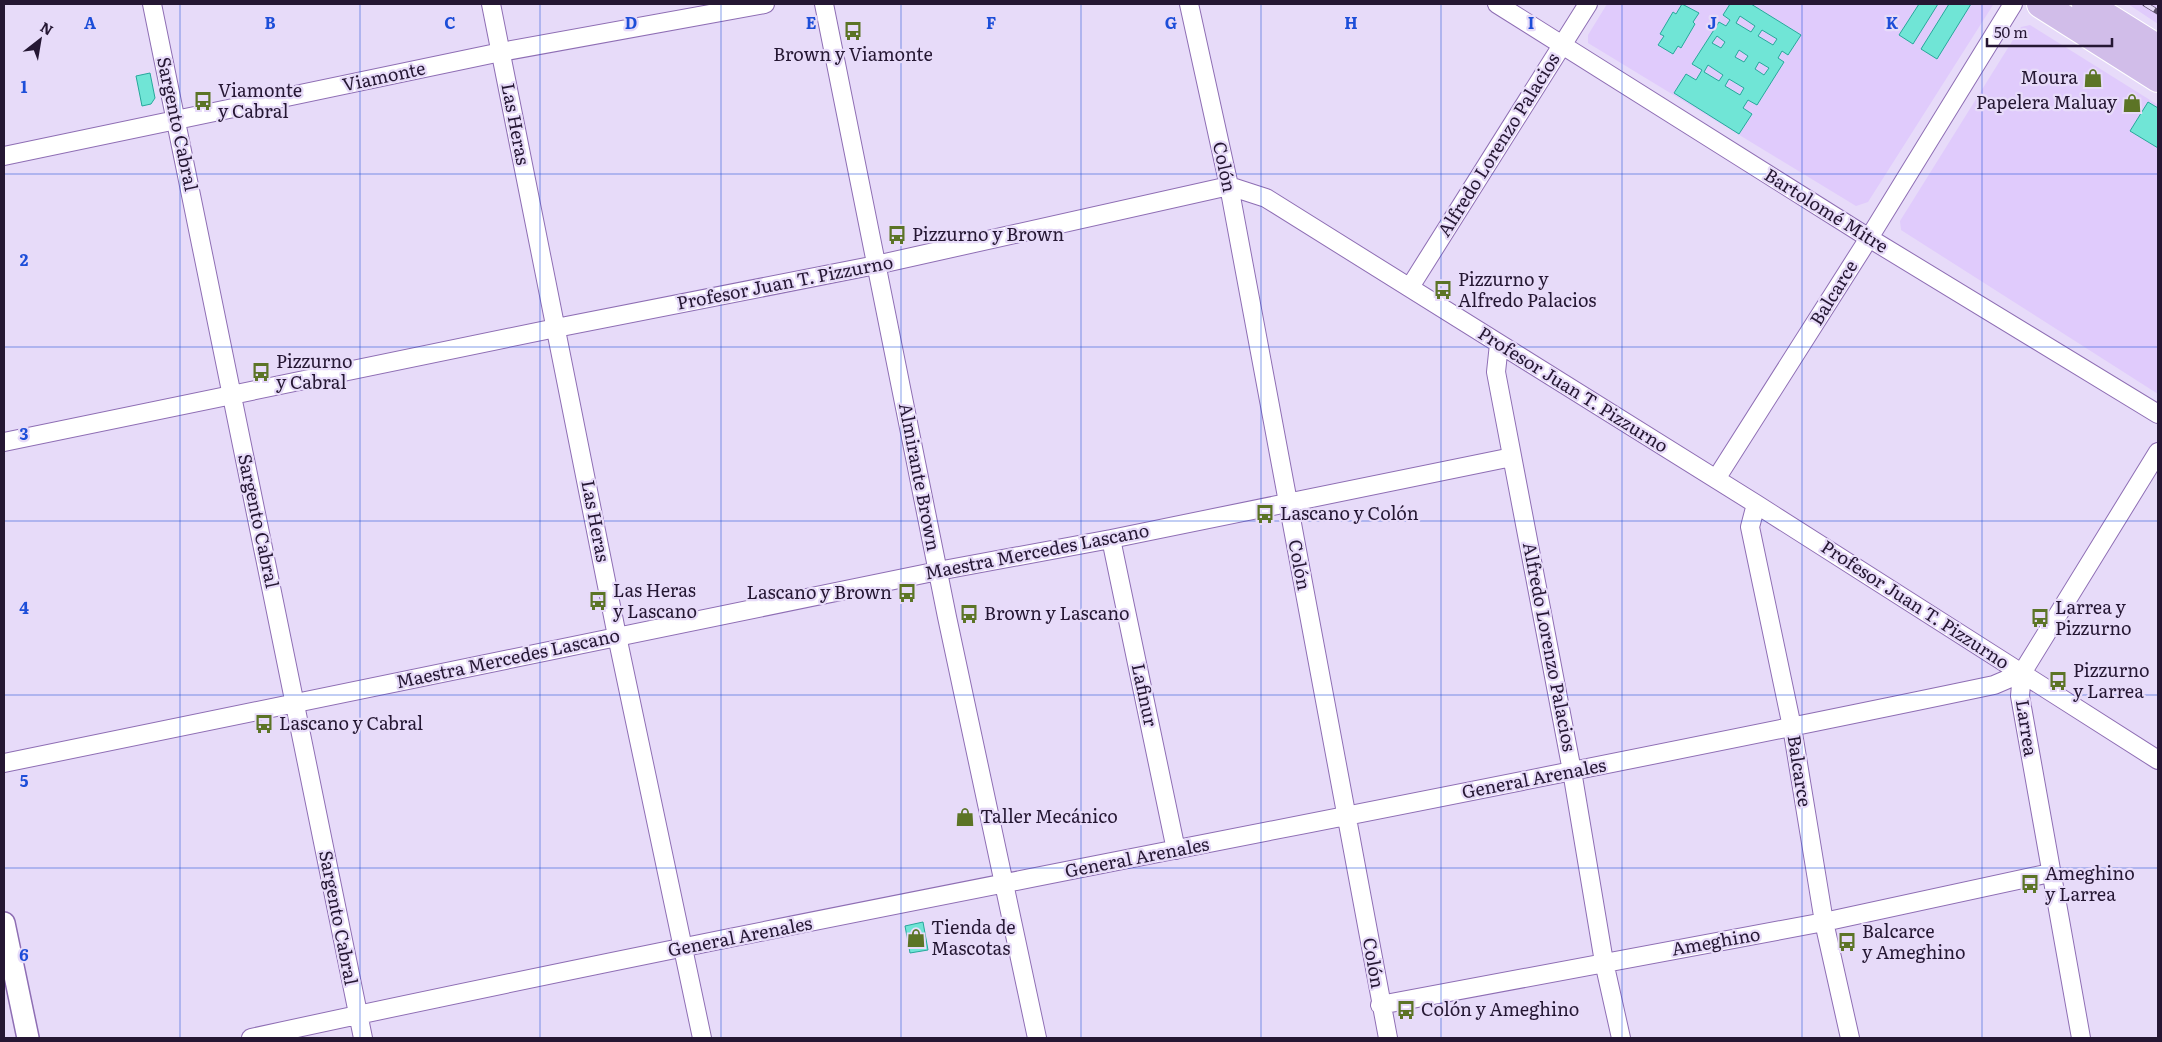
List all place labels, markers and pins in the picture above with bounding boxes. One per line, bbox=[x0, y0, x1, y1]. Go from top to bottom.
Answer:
bus stop icon: Brown y Viamonte bbox=[842, 20, 864, 42]
place label: Brown y Viamonte bbox=[773, 40, 933, 67]
place label: Moura bbox=[2020, 63, 2078, 90]
shop icon: Moura bbox=[2082, 67, 2104, 89]
place label: Viamonte y Cabral bbox=[218, 76, 302, 124]
place label: Papelera Maluay bbox=[1976, 88, 2118, 115]
bus stop icon: Viamonte y Cabral bbox=[192, 90, 214, 112]
shop icon: Papelera Maluay bbox=[2121, 92, 2143, 114]
place label: Pizzurno y Brown bbox=[912, 220, 1064, 247]
bus stop icon: Pizzurno y Brown bbox=[886, 224, 908, 246]
place label: Pizzurno y Alfredo Palacios bbox=[1458, 265, 1596, 313]
bus stop icon: Pizzurno y Alfredo Palacios bbox=[1432, 279, 1454, 301]
place label: Pizzurno y Cabral bbox=[276, 347, 353, 395]
bus stop icon: Pizzurno y Cabral bbox=[250, 361, 272, 383]
place label: Lascano y Colón bbox=[1280, 499, 1419, 526]
bus stop icon: Lascano y Colón bbox=[1254, 503, 1276, 525]
place label: Las Heras y Lascano bbox=[613, 576, 697, 624]
place label: Lascano y Brown bbox=[746, 578, 892, 605]
bus stop icon: Lascano y Brown bbox=[896, 582, 918, 604]
bus stop icon: Las Heras y Lascano bbox=[587, 590, 609, 612]
place label: Larrea y Pizzurno bbox=[2055, 593, 2132, 641]
place label: Brown y Lascano bbox=[984, 599, 1130, 626]
bus stop icon: Brown y Lascano bbox=[958, 603, 980, 625]
bus stop icon: Larrea y Pizzurno bbox=[2029, 607, 2051, 629]
place label: Pizzurno y Larrea bbox=[2073, 656, 2150, 704]
bus stop icon: Pizzurno y Larrea bbox=[2047, 670, 2069, 692]
place label: Lascano y Cabral bbox=[279, 709, 423, 736]
bus stop icon: Lascano y Cabral bbox=[253, 713, 275, 735]
place label: Taller Mecánico bbox=[980, 802, 1118, 829]
shop icon: Taller Mecánico bbox=[954, 806, 976, 828]
place label: Ameghino y Larrea bbox=[2045, 859, 2135, 907]
bus stop icon: Ameghino y Larrea bbox=[2019, 873, 2041, 895]
place label: Tienda de Mascotas bbox=[931, 913, 1016, 961]
place label: Balcarce y Ameghino bbox=[1862, 917, 1966, 965]
shop icon: Tienda de Mascotas bbox=[905, 927, 927, 949]
bus stop icon: Balcarce y Ameghino bbox=[1836, 931, 1858, 953]
place label: Colón y Ameghino bbox=[1421, 995, 1579, 1022]
bus stop icon: Colón y Ameghino bbox=[1395, 999, 1417, 1021]

